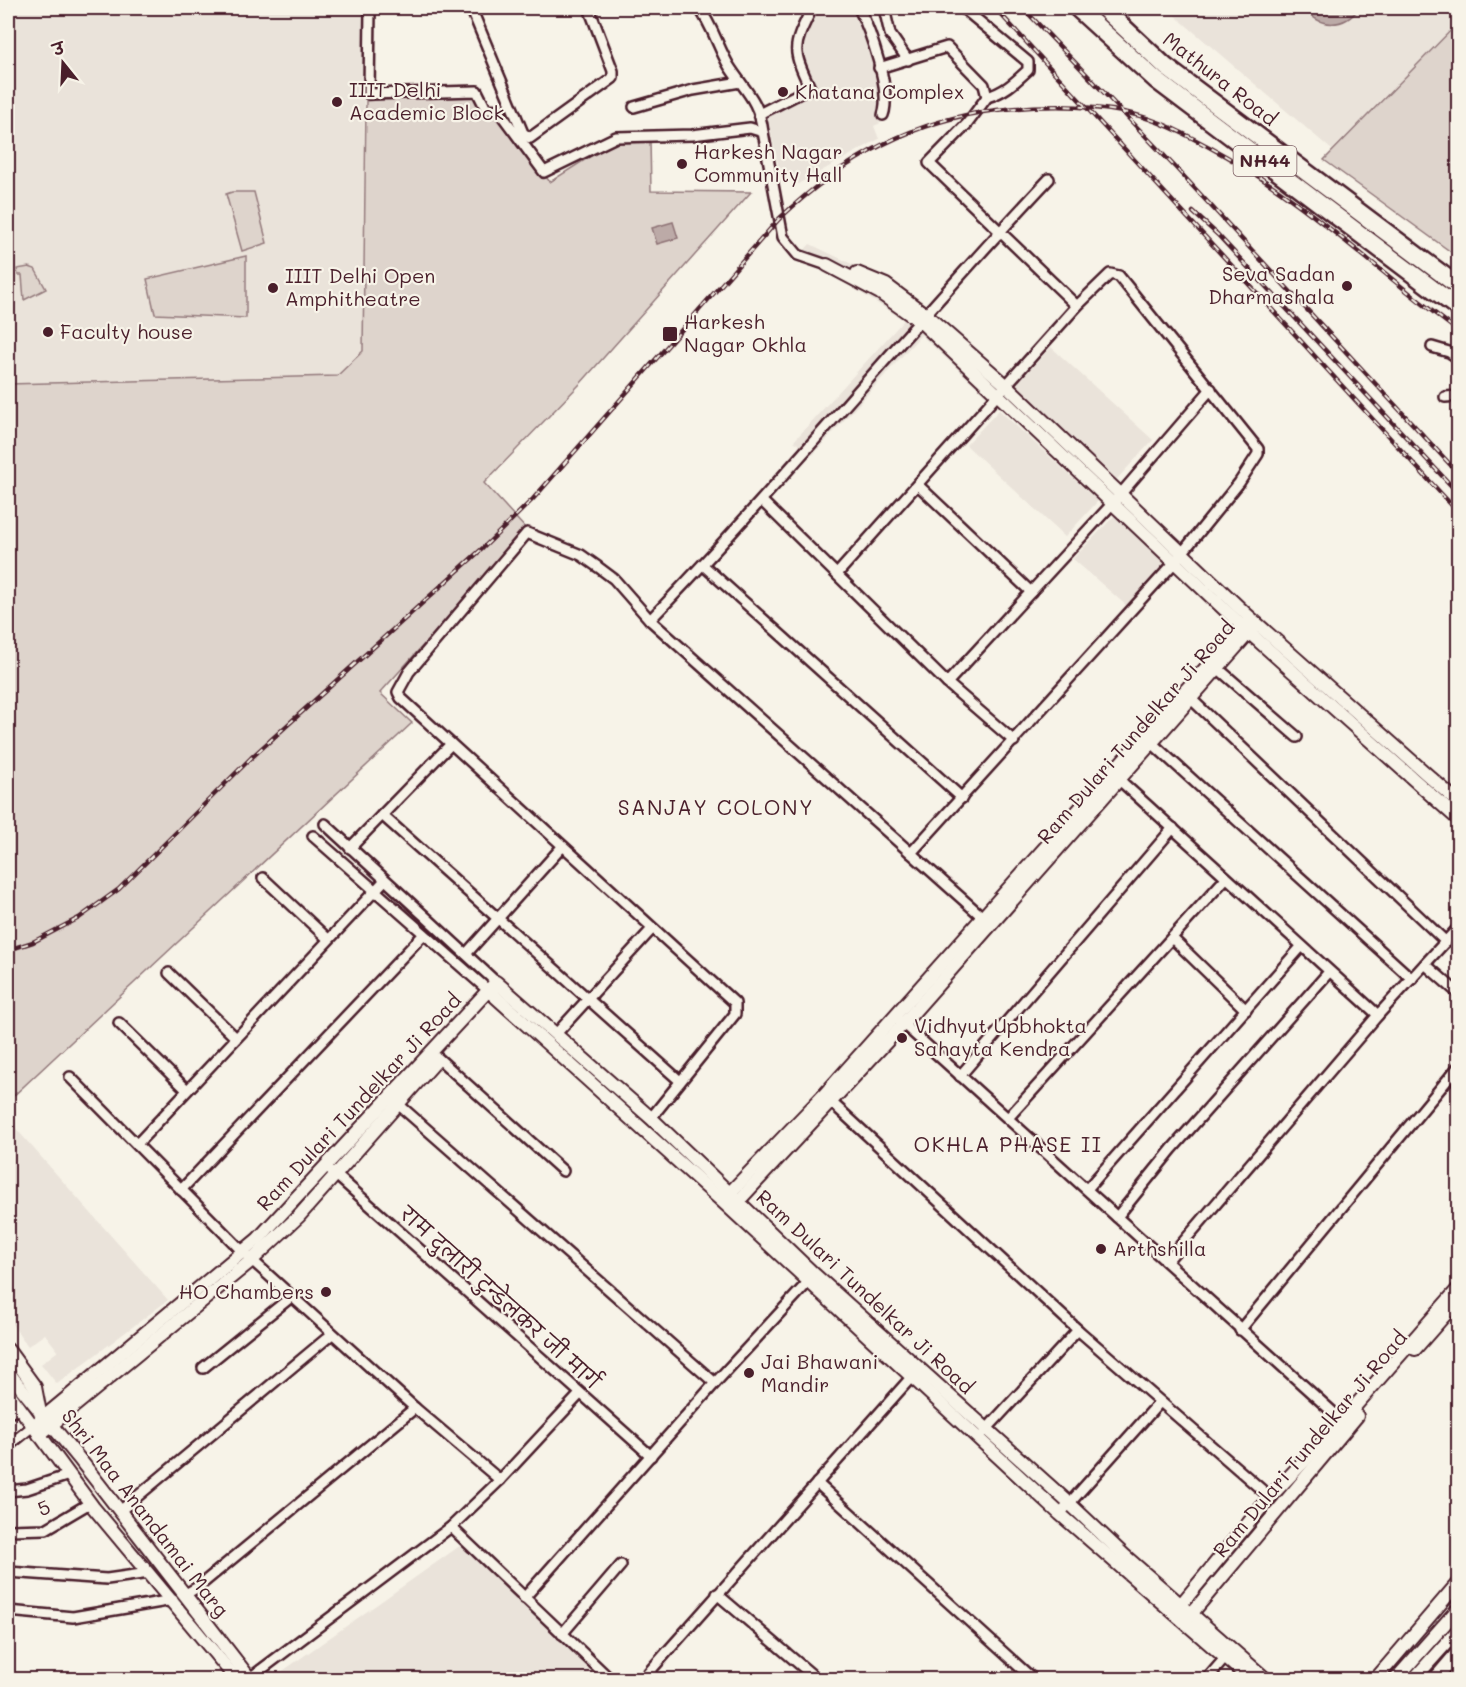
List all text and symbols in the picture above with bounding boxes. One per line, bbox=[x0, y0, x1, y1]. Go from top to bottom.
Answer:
street label: Mathura Road bbox=[1158, 25, 1283, 131]
north arrow bbox=[33, 33, 93, 93]
text: उ bbox=[48, 36, 68, 61]
place label: IIIT Delhi Academic Block bbox=[349, 76, 504, 125]
place label: Khatana Complex bbox=[795, 78, 964, 104]
marker: Khatana Complex bbox=[776, 85, 790, 99]
marker: IIIT Delhi Academic Block bbox=[330, 95, 344, 109]
place label: Harkesh Nagar Community Hall bbox=[694, 138, 843, 187]
road number: NH44 bbox=[1234, 146, 1296, 176]
marker: Harkesh Nagar Community Hall bbox=[675, 157, 689, 171]
place label: Seva Sadan Dharmashala bbox=[1208, 260, 1335, 309]
place label: IIIT Delhi Open Amphitheatre bbox=[285, 262, 435, 311]
marker: Seva Sadan Dharmashala bbox=[1340, 279, 1354, 293]
marker: IIIT Delhi Open Amphitheatre bbox=[266, 281, 280, 295]
place label: Harkesh Nagar Okhla bbox=[684, 308, 807, 357]
place label: Faculty house bbox=[60, 318, 193, 344]
marker: Faculty house bbox=[41, 325, 55, 339]
marker: Harkesh Nagar Okhla bbox=[661, 325, 679, 343]
street label: Ram Dulari Tundelkar Ji Road bbox=[1031, 614, 1240, 849]
district label: SANJAY COLONY bbox=[618, 793, 814, 820]
street label: Ram Dulari Tundelkar Ji Road bbox=[250, 987, 466, 1216]
place label: Vidhyut Upbhokta Sahayta Kendra bbox=[914, 1012, 1087, 1061]
marker: Vidhyut Upbhokta Sahayta Kendra bbox=[895, 1031, 909, 1045]
district label: OKHLA PHASE II bbox=[914, 1130, 1102, 1157]
street label: Ram Dulari Tundelkar Ji Road bbox=[751, 1183, 980, 1399]
street label: राम दुलारी टुन्डेलकर जी मार्ग bbox=[392, 1199, 608, 1397]
place label: Arthshilla bbox=[1113, 1235, 1207, 1261]
marker: Arthshilla bbox=[1094, 1242, 1108, 1256]
place label: HO Chambers bbox=[179, 1278, 314, 1304]
marker: HO Chambers bbox=[319, 1285, 333, 1299]
street label: Ram Dulari Tundelkar Ji Road bbox=[1207, 1325, 1412, 1562]
place label: Jai Bhawani Mandir bbox=[761, 1348, 878, 1397]
marker: Jai Bhawani Mandir bbox=[742, 1366, 756, 1380]
street label: Shri Maa Anandamai Marg bbox=[56, 1403, 235, 1622]
street label: 5 bbox=[33, 1493, 54, 1521]

